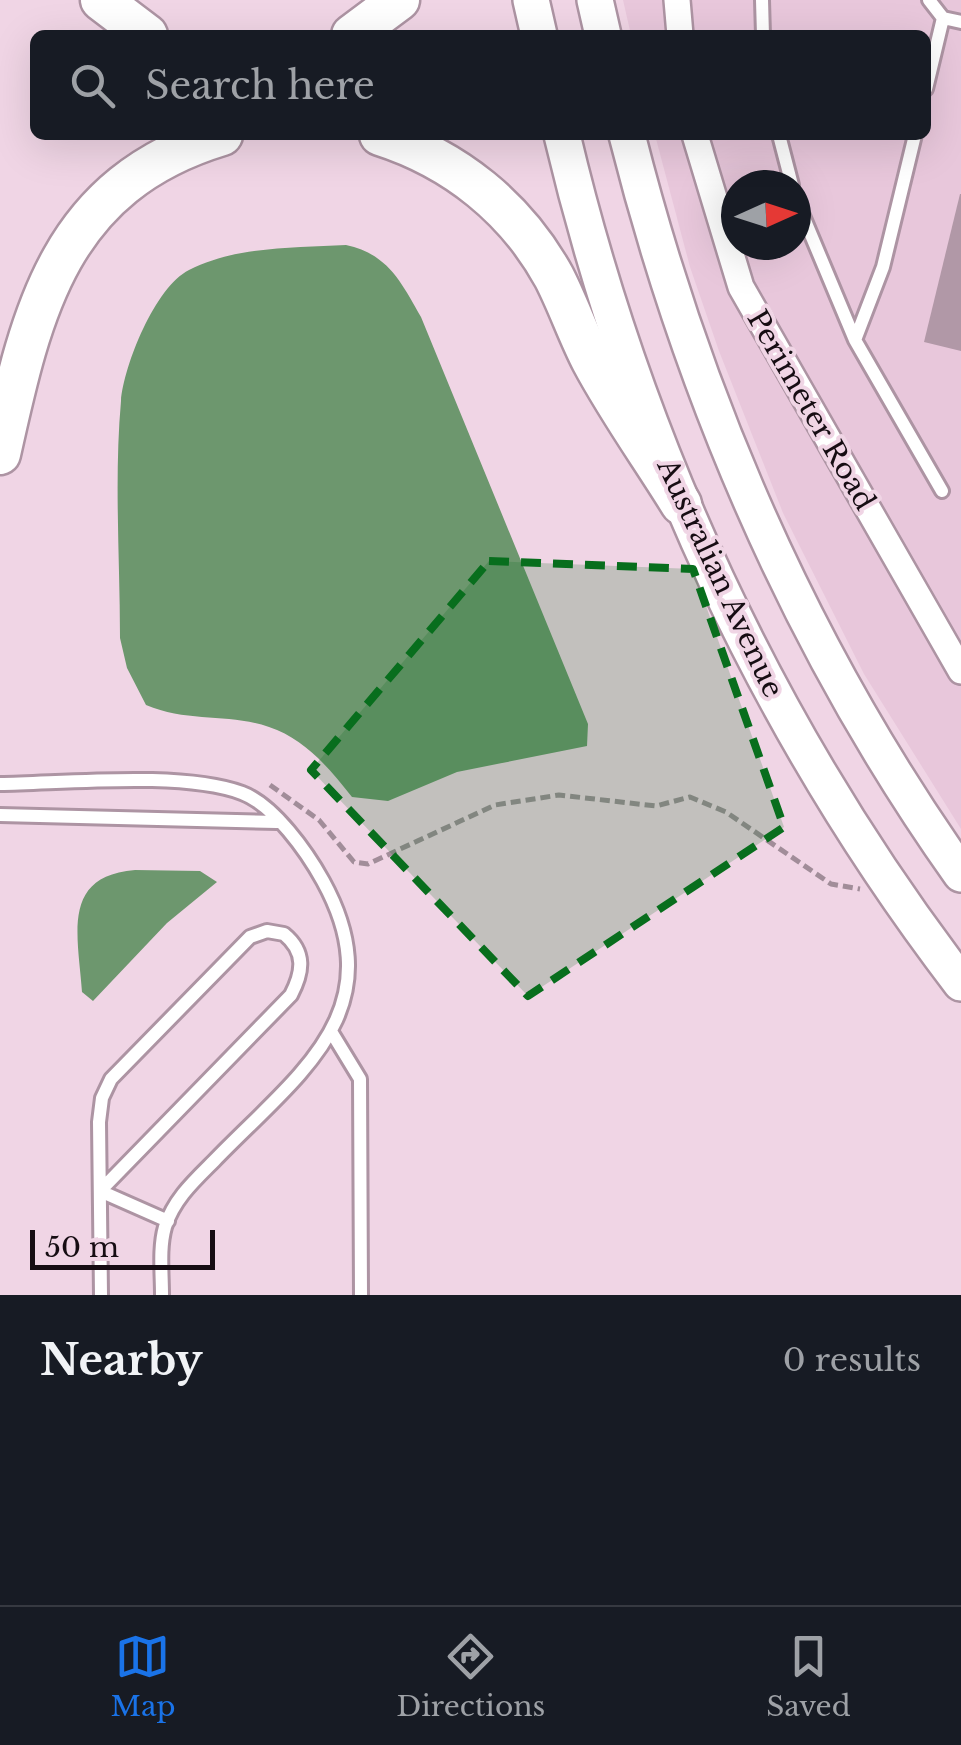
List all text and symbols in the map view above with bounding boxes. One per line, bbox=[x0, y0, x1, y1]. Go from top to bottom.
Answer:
search box bbox=[30, 30, 931, 140]
icon: search bbox=[65, 58, 120, 113]
text: Search here bbox=[145, 62, 375, 109]
north arrow bbox=[721, 170, 811, 260]
street label: Perimeter Road bbox=[740, 304, 883, 516]
street label: Australian Avenue bbox=[649, 452, 791, 703]
scale bar bbox=[30, 1225, 215, 1270]
text: 50 m bbox=[45, 1230, 119, 1265]
text: Nearby bbox=[40, 1334, 203, 1386]
text: 0 results bbox=[783, 1340, 921, 1380]
tab: Map bbox=[110, 1629, 175, 1724]
tab: Directions bbox=[396, 1629, 545, 1724]
tab: Saved bbox=[766, 1629, 851, 1724]

